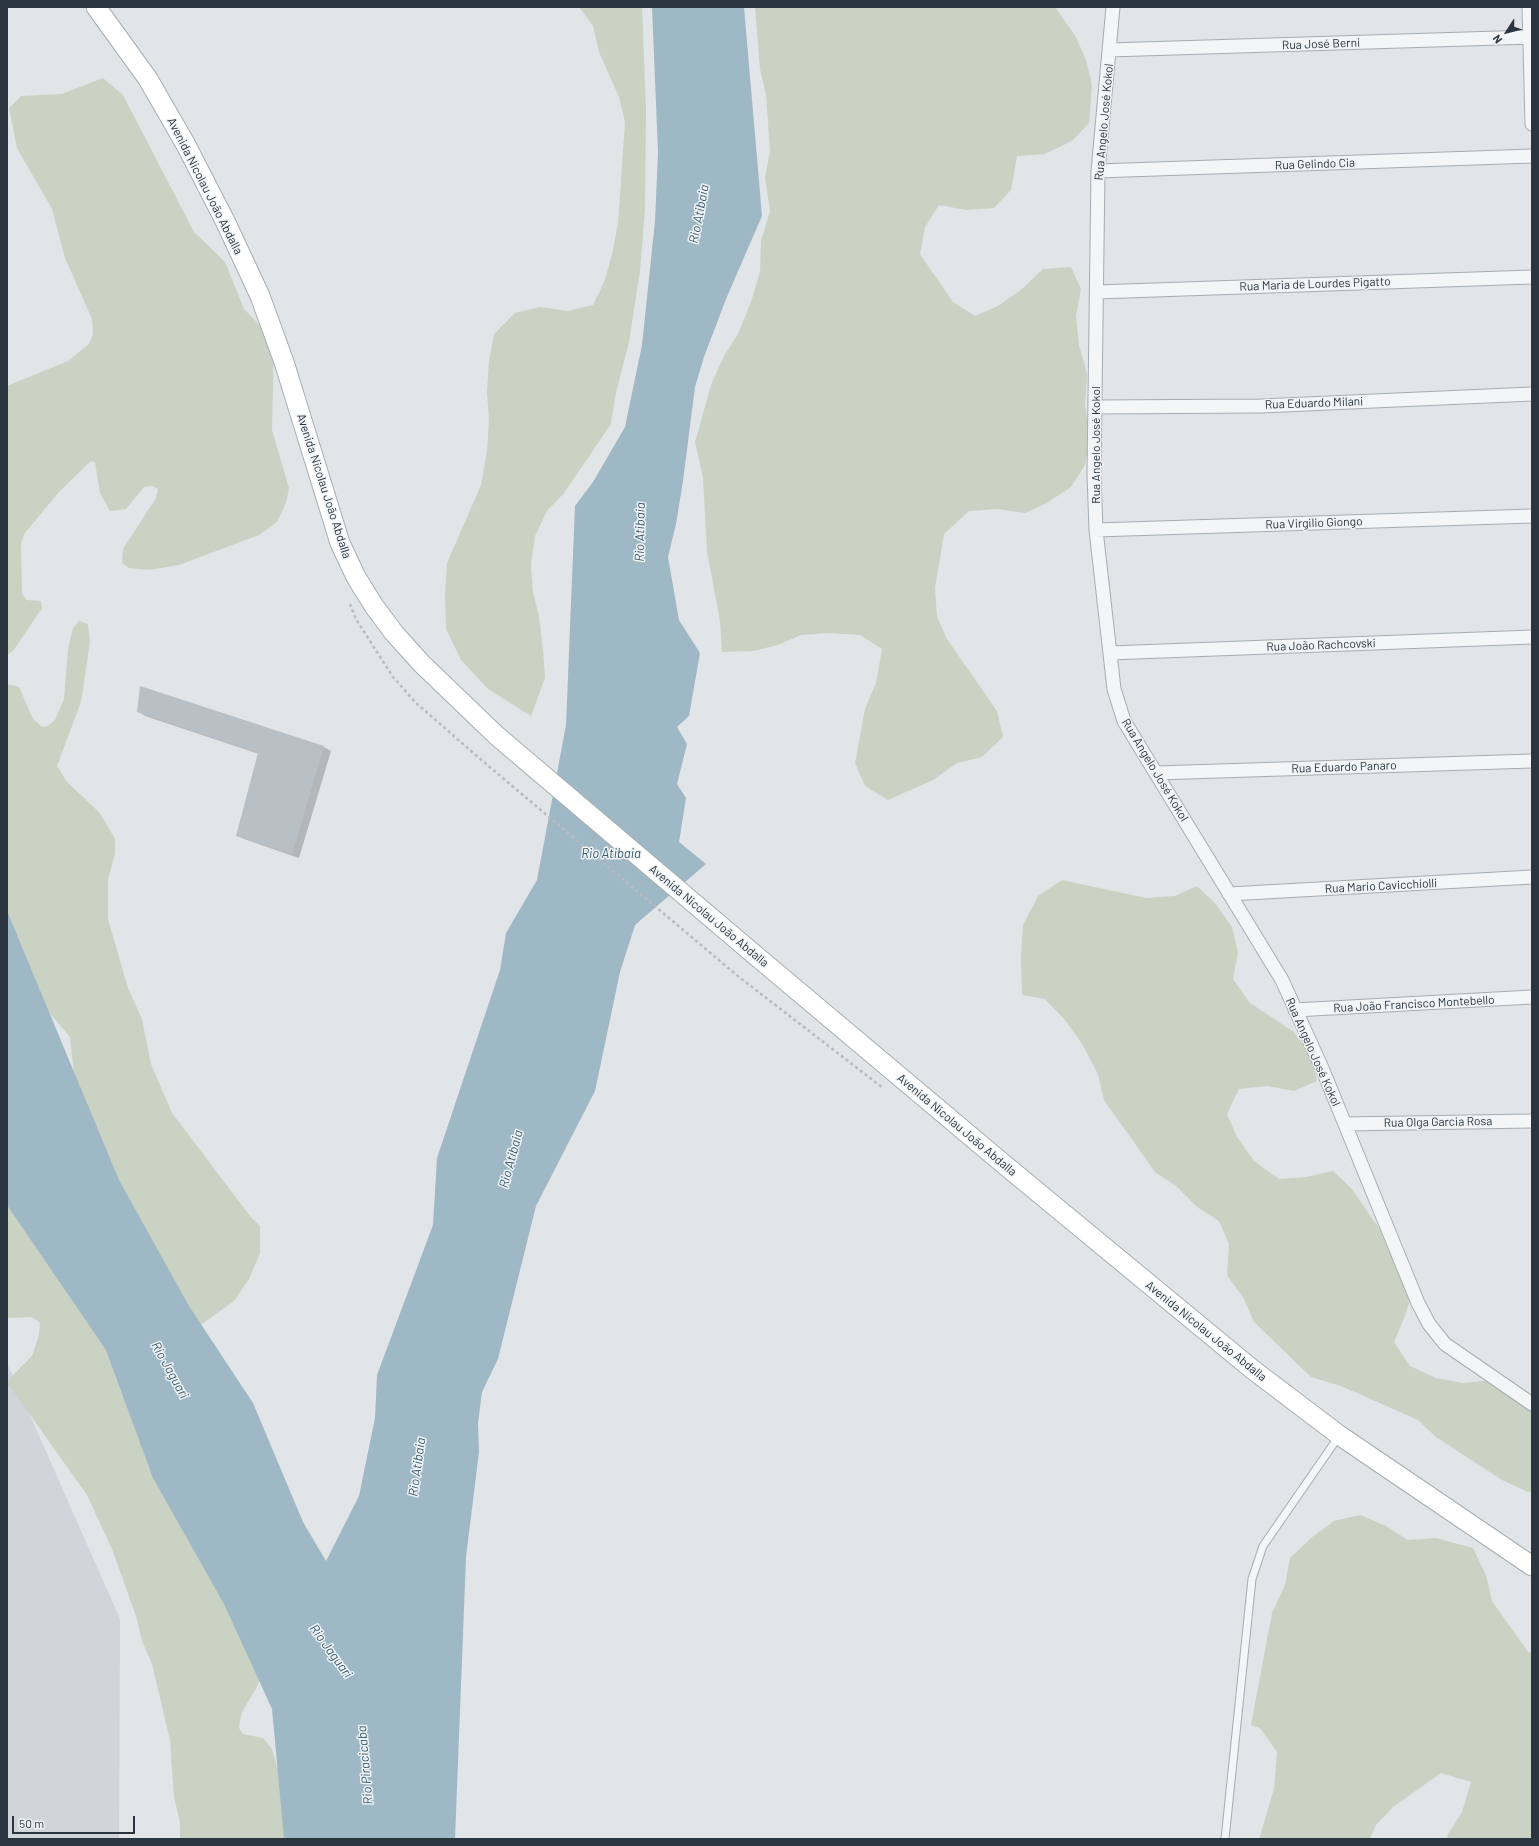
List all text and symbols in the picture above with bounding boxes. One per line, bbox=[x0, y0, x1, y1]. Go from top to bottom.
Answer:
north arrow bbox=[1487, 12, 1527, 52]
text: N bbox=[1489, 33, 1504, 46]
street label: Rua José Berni bbox=[1282, 35, 1360, 53]
street label: Rua Angelo José Kokol bbox=[1092, 63, 1116, 181]
street label: Avenida Nicolau João Abdalla bbox=[164, 115, 246, 257]
street label: Rua Gelindo Cia bbox=[1275, 155, 1355, 173]
water label: Rio Atibaia bbox=[686, 183, 712, 245]
street label: Rua Maria de Lourdes Pigatto bbox=[1239, 274, 1391, 294]
street label: Rua Angelo José Kokol bbox=[1089, 386, 1103, 504]
street label: Rua Eduardo Milani bbox=[1265, 394, 1363, 412]
street label: Avenida Nicolau João Abdalla bbox=[294, 412, 354, 560]
water label: Rio Atibaia bbox=[632, 502, 648, 562]
street label: Rua Virgilio Giongo bbox=[1265, 514, 1363, 532]
street label: Rua João Rachcovski bbox=[1266, 636, 1376, 654]
street label: Rua Angelo José Kokol bbox=[1119, 716, 1191, 824]
street label: Rua Eduardo Panaro bbox=[1291, 758, 1397, 776]
water label: Rio Atibaia bbox=[581, 846, 641, 862]
street label: Avenida Nicolau João Abdalla bbox=[646, 862, 772, 970]
street label: Rua Mario Cavicchiolli bbox=[1324, 876, 1438, 896]
street label: Rua João Francisco Montebello bbox=[1333, 993, 1495, 1015]
street label: Rua Angelo José Kokol bbox=[1283, 995, 1343, 1109]
street label: Avenida Nicolau João Abdalla bbox=[894, 1071, 1020, 1179]
street label: Rua Olga Garcia Rosa bbox=[1383, 1114, 1493, 1130]
water label: Rio Atibaia bbox=[496, 1128, 526, 1190]
street label: Avenida Nicolau João Abdalla bbox=[1143, 1278, 1269, 1384]
water label: Rio Jaguari bbox=[148, 1339, 192, 1401]
water label: Rio Atibaia bbox=[405, 1436, 429, 1498]
water label: Rio Jaguari bbox=[306, 1621, 356, 1681]
water label: Rio Piracicaba bbox=[354, 1725, 376, 1805]
scale bar bbox=[14, 1808, 137, 1834]
text: 50 m bbox=[19, 1816, 44, 1830]

